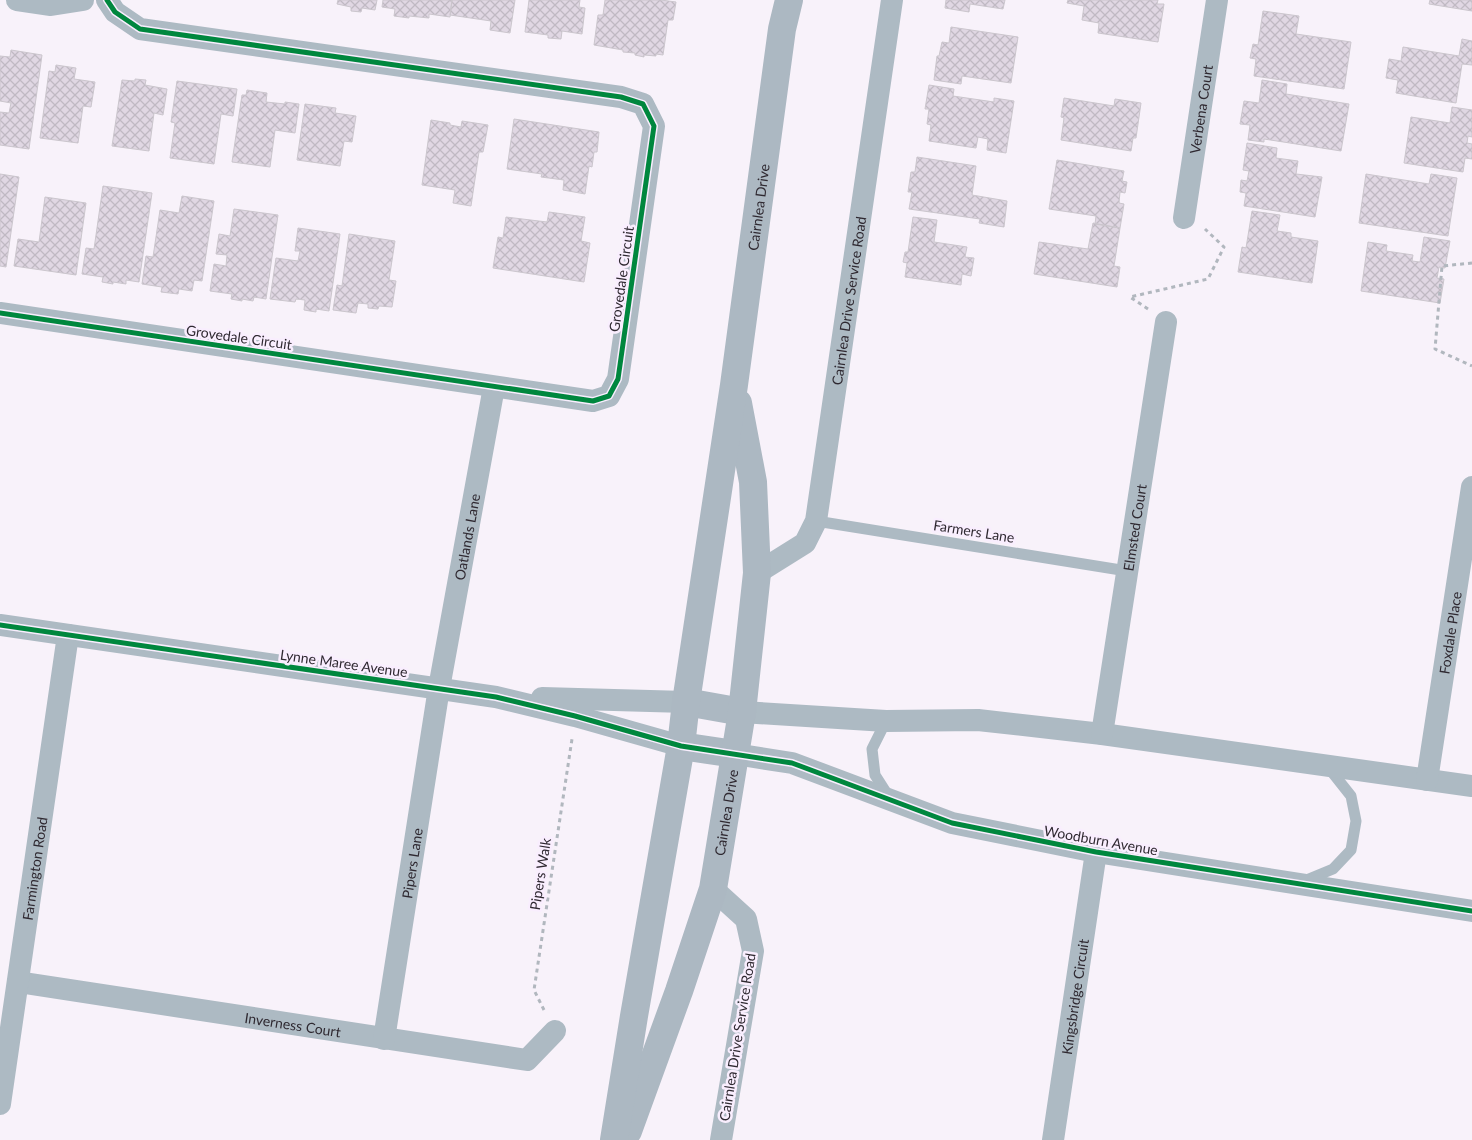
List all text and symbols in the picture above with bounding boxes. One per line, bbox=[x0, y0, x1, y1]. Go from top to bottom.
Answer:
street label: Verbena Court bbox=[1185, 64, 1216, 155]
street label: Cairnlea Drive bbox=[744, 163, 772, 252]
street label: Cairnlea Drive Service Road bbox=[827, 215, 869, 386]
street label: Grovedale Circuit bbox=[605, 225, 637, 333]
street label: Grovedale Circuit bbox=[185, 321, 293, 353]
street label: Elmsted Court bbox=[1119, 483, 1149, 572]
street label: Oatlands Lane bbox=[450, 492, 483, 582]
street label: Farmers Lane bbox=[932, 516, 1016, 546]
street label: Foxdale Place bbox=[1435, 590, 1464, 675]
street label: Lynne Maree Avenue bbox=[279, 646, 409, 680]
street label: Cairnlea Drive bbox=[710, 768, 741, 857]
street label: Farmington Road bbox=[18, 816, 50, 921]
street label: Woodburn Avenue bbox=[1043, 822, 1159, 858]
street label: Pipers Lane bbox=[398, 827, 425, 900]
street label: Pipers Walk bbox=[526, 836, 554, 911]
street label: Kingsbridge Circuit bbox=[1057, 938, 1091, 1056]
street label: Cairnlea Drive Service Road bbox=[715, 952, 759, 1122]
street label: Inverness Court bbox=[244, 1008, 342, 1040]

